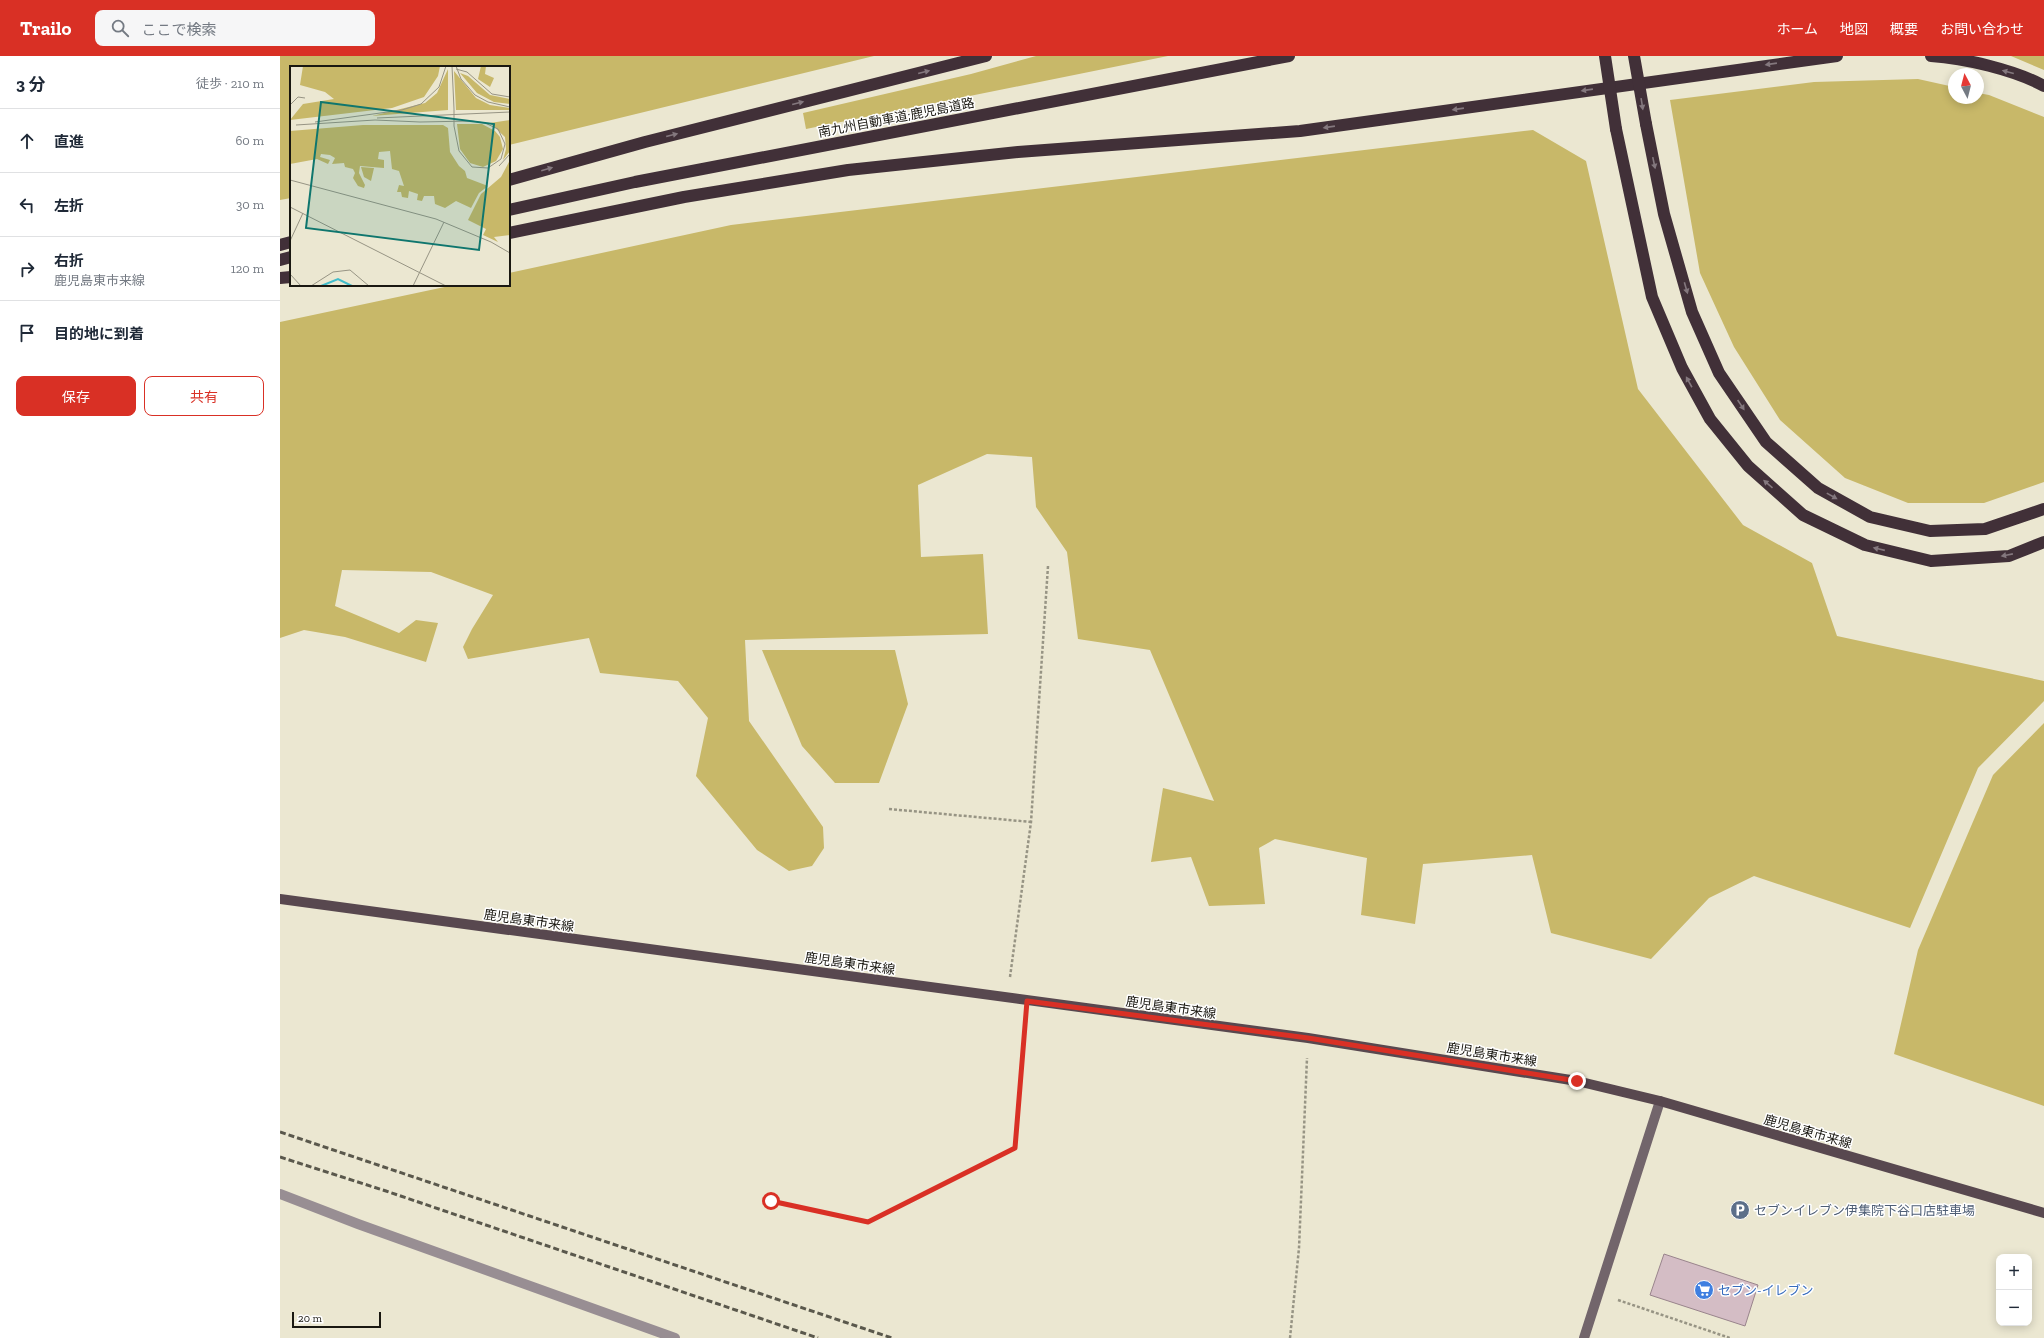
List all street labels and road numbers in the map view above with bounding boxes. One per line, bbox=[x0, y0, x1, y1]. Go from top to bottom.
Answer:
street label: 南九州自動車道;鹿児島道路 bbox=[817, 95, 976, 140]
street label: 鹿児島東市来線 bbox=[483, 907, 575, 934]
street label: 鹿児島東市来線 bbox=[804, 950, 896, 977]
street label: 鹿児島東市来線 bbox=[1125, 994, 1217, 1021]
street label: 鹿児島東市来線 bbox=[1446, 1040, 1538, 1069]
street label: 鹿児島東市来線 bbox=[1762, 1112, 1854, 1151]

